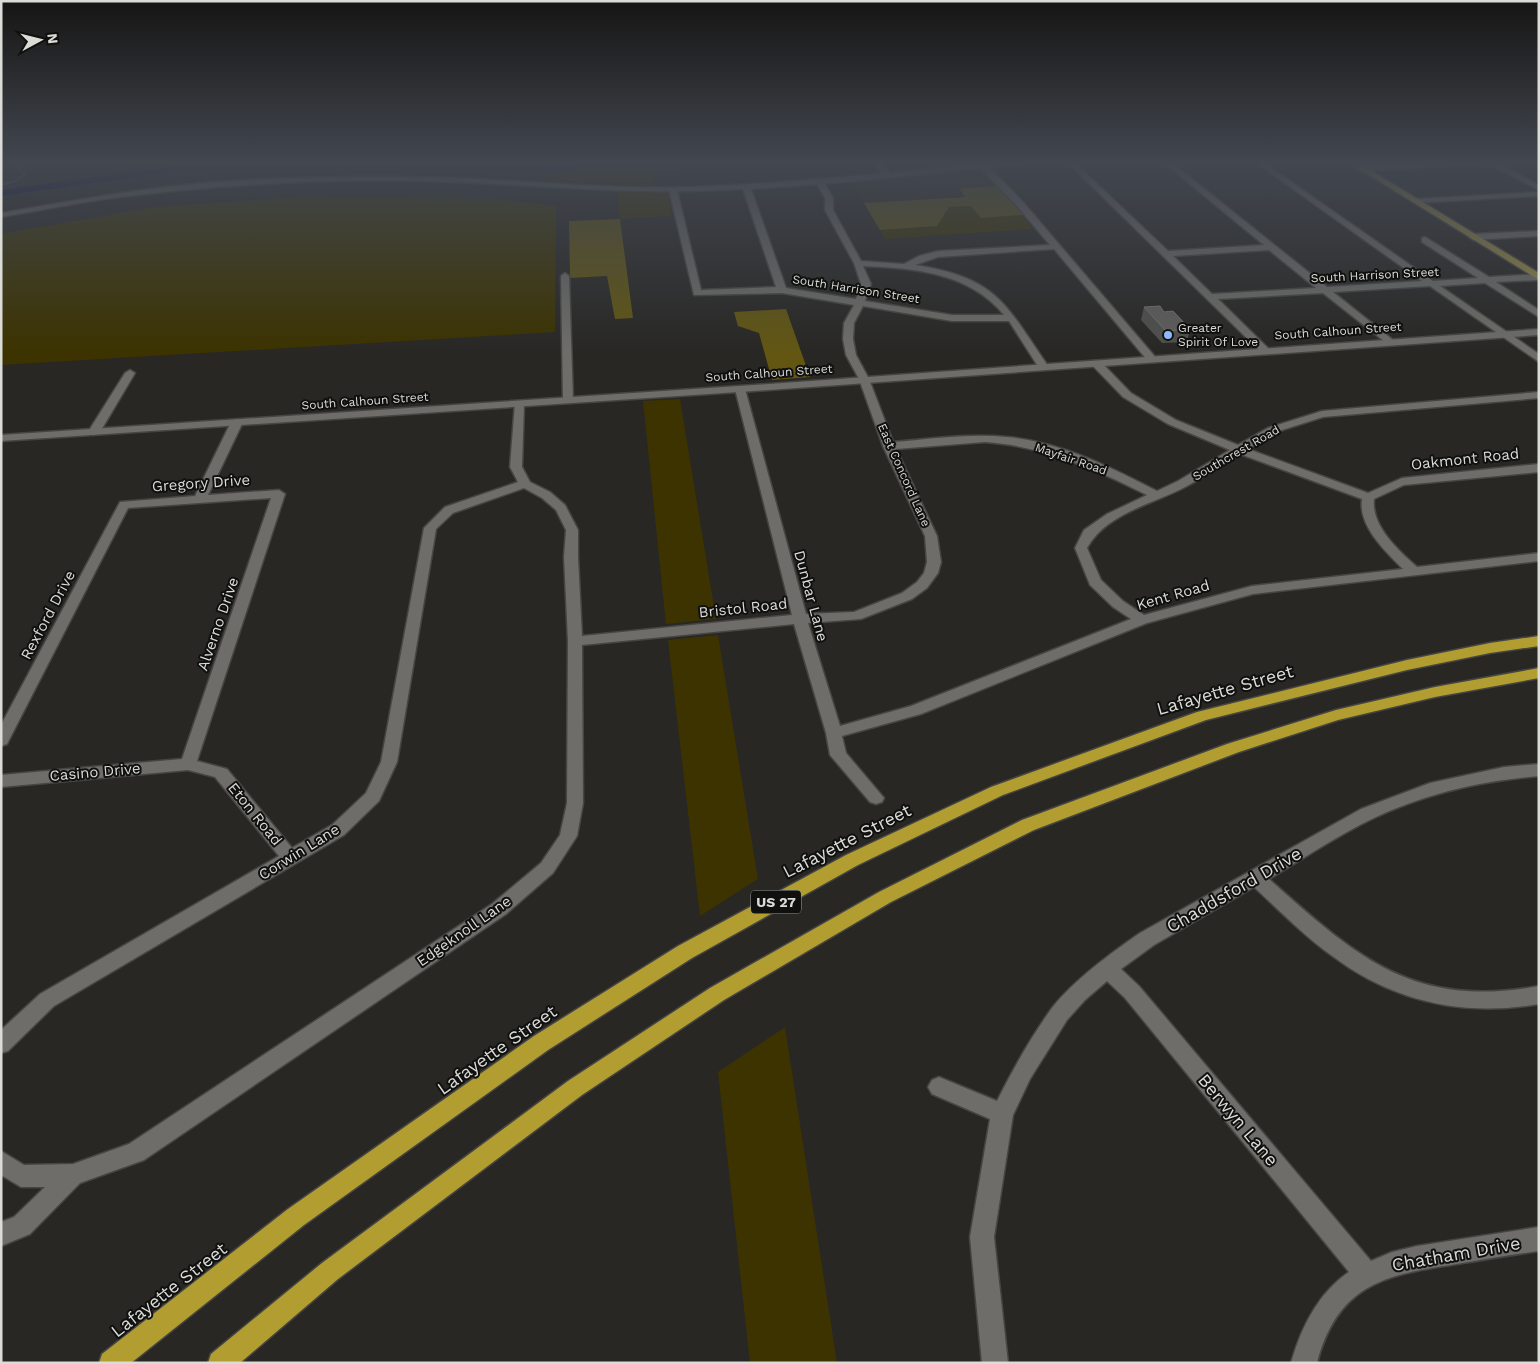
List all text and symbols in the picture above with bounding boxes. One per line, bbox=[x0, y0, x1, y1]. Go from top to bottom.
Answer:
north arrow bbox=[15, 15, 65, 65]
text: N bbox=[44, 32, 61, 45]
street label: South Harrison Street bbox=[1310, 265, 1440, 285]
street label: South Harrison Street bbox=[791, 272, 921, 306]
street label: South Calhoun Street bbox=[1274, 320, 1402, 342]
place label: Greater Spirit Of Love bbox=[1178, 321, 1258, 349]
marker: Greater Spirit Of Love bbox=[1162, 329, 1174, 341]
street label: South Calhoun Street bbox=[705, 362, 833, 384]
street label: South Calhoun Street bbox=[301, 390, 429, 412]
street label: East Concord Lane bbox=[875, 421, 933, 529]
street label: Southcrest Road bbox=[1190, 422, 1282, 484]
street label: Mayfair Road bbox=[1033, 440, 1109, 478]
street label: Oakmont Road bbox=[1410, 444, 1520, 474]
street label: Gregory Drive bbox=[151, 471, 251, 495]
street label: Dunbar Lane bbox=[790, 548, 832, 644]
street label: Rexford Drive bbox=[17, 567, 79, 663]
street label: Alverno Drive bbox=[194, 575, 242, 673]
street label: Kent Road bbox=[1134, 576, 1212, 614]
street label: Bristol Road bbox=[698, 594, 788, 622]
street label: Lafayette Street bbox=[1154, 660, 1296, 719]
street label: Casino Drive bbox=[49, 759, 141, 785]
street label: Eton Road bbox=[224, 779, 286, 849]
street label: Lafayette Street bbox=[779, 799, 915, 882]
street label: Corwin Lane bbox=[255, 820, 343, 884]
street label: Chaddsford Drive bbox=[1162, 842, 1305, 937]
road number: US 27 bbox=[751, 890, 801, 914]
street label: Edgeknoll Lane bbox=[413, 892, 515, 970]
street label: Lafayette Street bbox=[433, 1000, 561, 1099]
street label: Berwyn Lane bbox=[1194, 1069, 1283, 1170]
street label: Chatham Drive bbox=[1390, 1232, 1522, 1275]
street label: Lafayette Street bbox=[107, 1238, 231, 1341]

